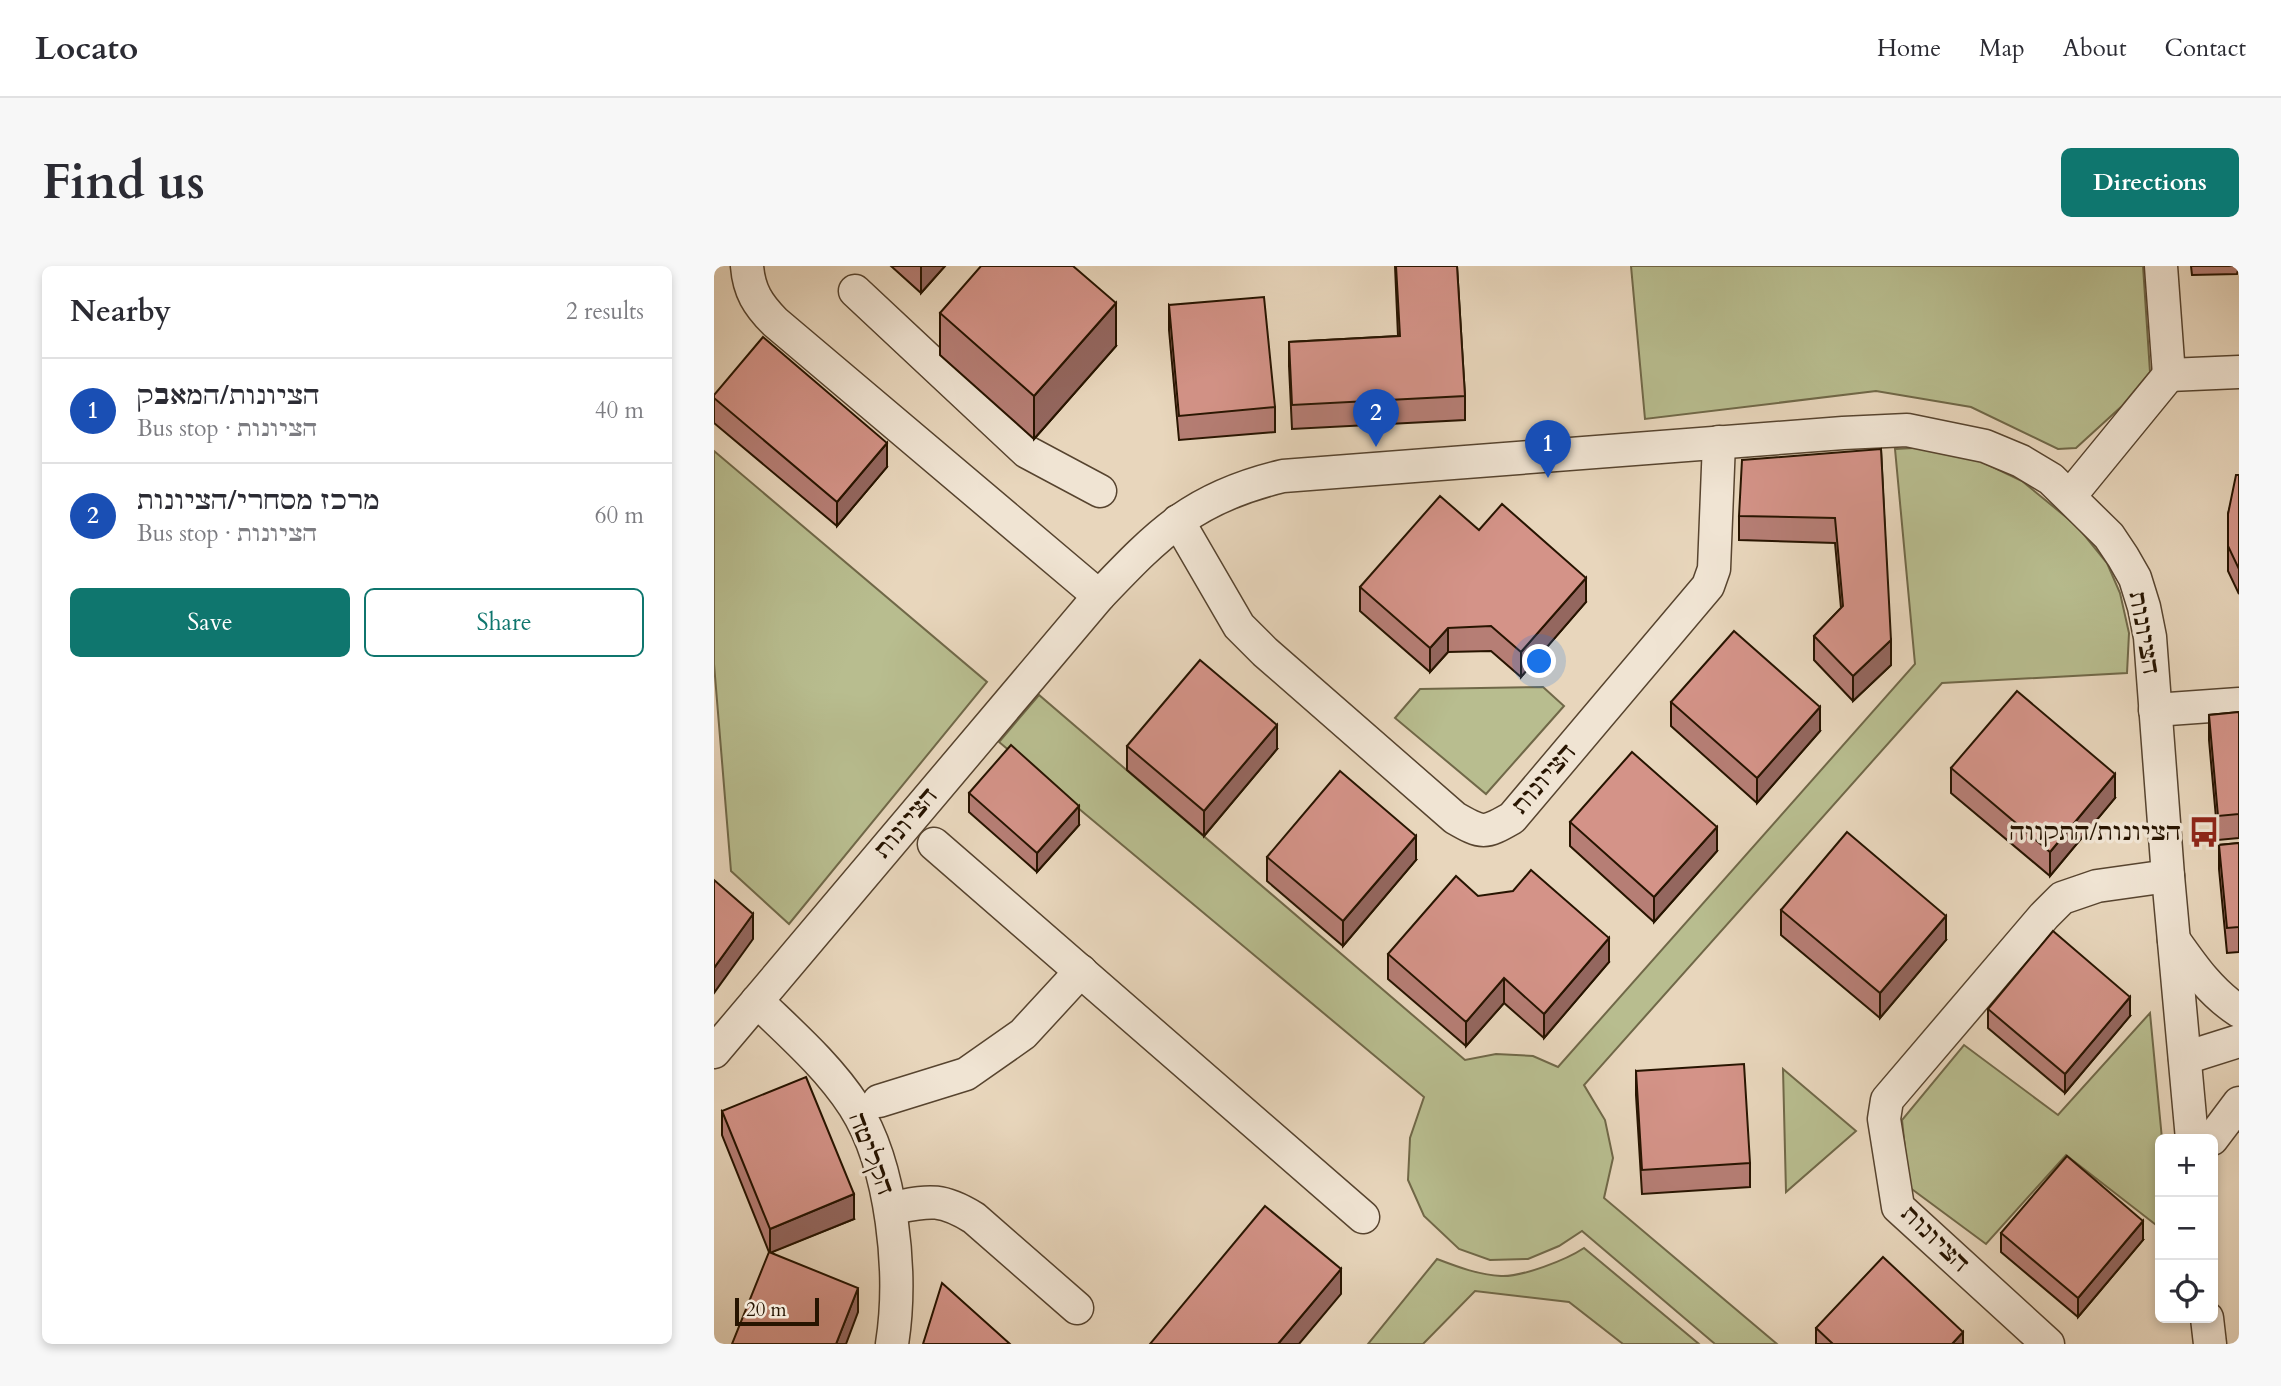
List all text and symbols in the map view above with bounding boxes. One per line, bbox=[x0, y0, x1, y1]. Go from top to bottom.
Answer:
text: Locato bbox=[35, 26, 138, 71]
text: Home bbox=[1877, 32, 1941, 65]
text: Map bbox=[1979, 32, 2025, 65]
text: About bbox=[2063, 32, 2127, 65]
text: Contact bbox=[2165, 32, 2246, 65]
button: Directions bbox=[2061, 148, 2239, 217]
text: Find us bbox=[42, 149, 205, 216]
text: Nearby bbox=[70, 291, 171, 332]
text: 2 results bbox=[566, 296, 644, 327]
text: הציונות/המאבק bbox=[137, 378, 320, 413]
pin: 2 bbox=[1353, 389, 1399, 447]
text: 1 bbox=[87, 395, 99, 426]
text: 40 m bbox=[595, 395, 644, 426]
text: Bus stop · הציונות bbox=[137, 413, 317, 444]
pin: 1 bbox=[1525, 420, 1571, 478]
text: מרכז מסחרי/הציונות bbox=[137, 483, 380, 518]
text: 2 bbox=[87, 500, 99, 531]
text: 60 m bbox=[595, 500, 644, 531]
text: Bus stop · הציונות bbox=[137, 518, 317, 549]
button: Save bbox=[70, 588, 350, 657]
button: Share bbox=[364, 588, 644, 657]
street label: הציונות bbox=[2120, 589, 2168, 677]
your location bbox=[1522, 644, 1556, 678]
street label: הציונות bbox=[1504, 737, 1584, 821]
street label: הציונות bbox=[866, 780, 946, 866]
bus stop icon: הציונות/התקווה bbox=[2187, 815, 2221, 849]
place label: הציונות/התקווה bbox=[2010, 816, 2181, 849]
street label: הקליטה bbox=[840, 1108, 902, 1200]
map controls bbox=[2155, 1134, 2218, 1323]
button: + bbox=[2155, 1134, 2218, 1197]
button: − bbox=[2155, 1197, 2218, 1260]
street label: הציונות bbox=[1893, 1198, 1977, 1280]
button: locate bbox=[2155, 1260, 2218, 1323]
scale bar bbox=[735, 1295, 819, 1327]
text: 20 m bbox=[746, 1297, 787, 1323]

